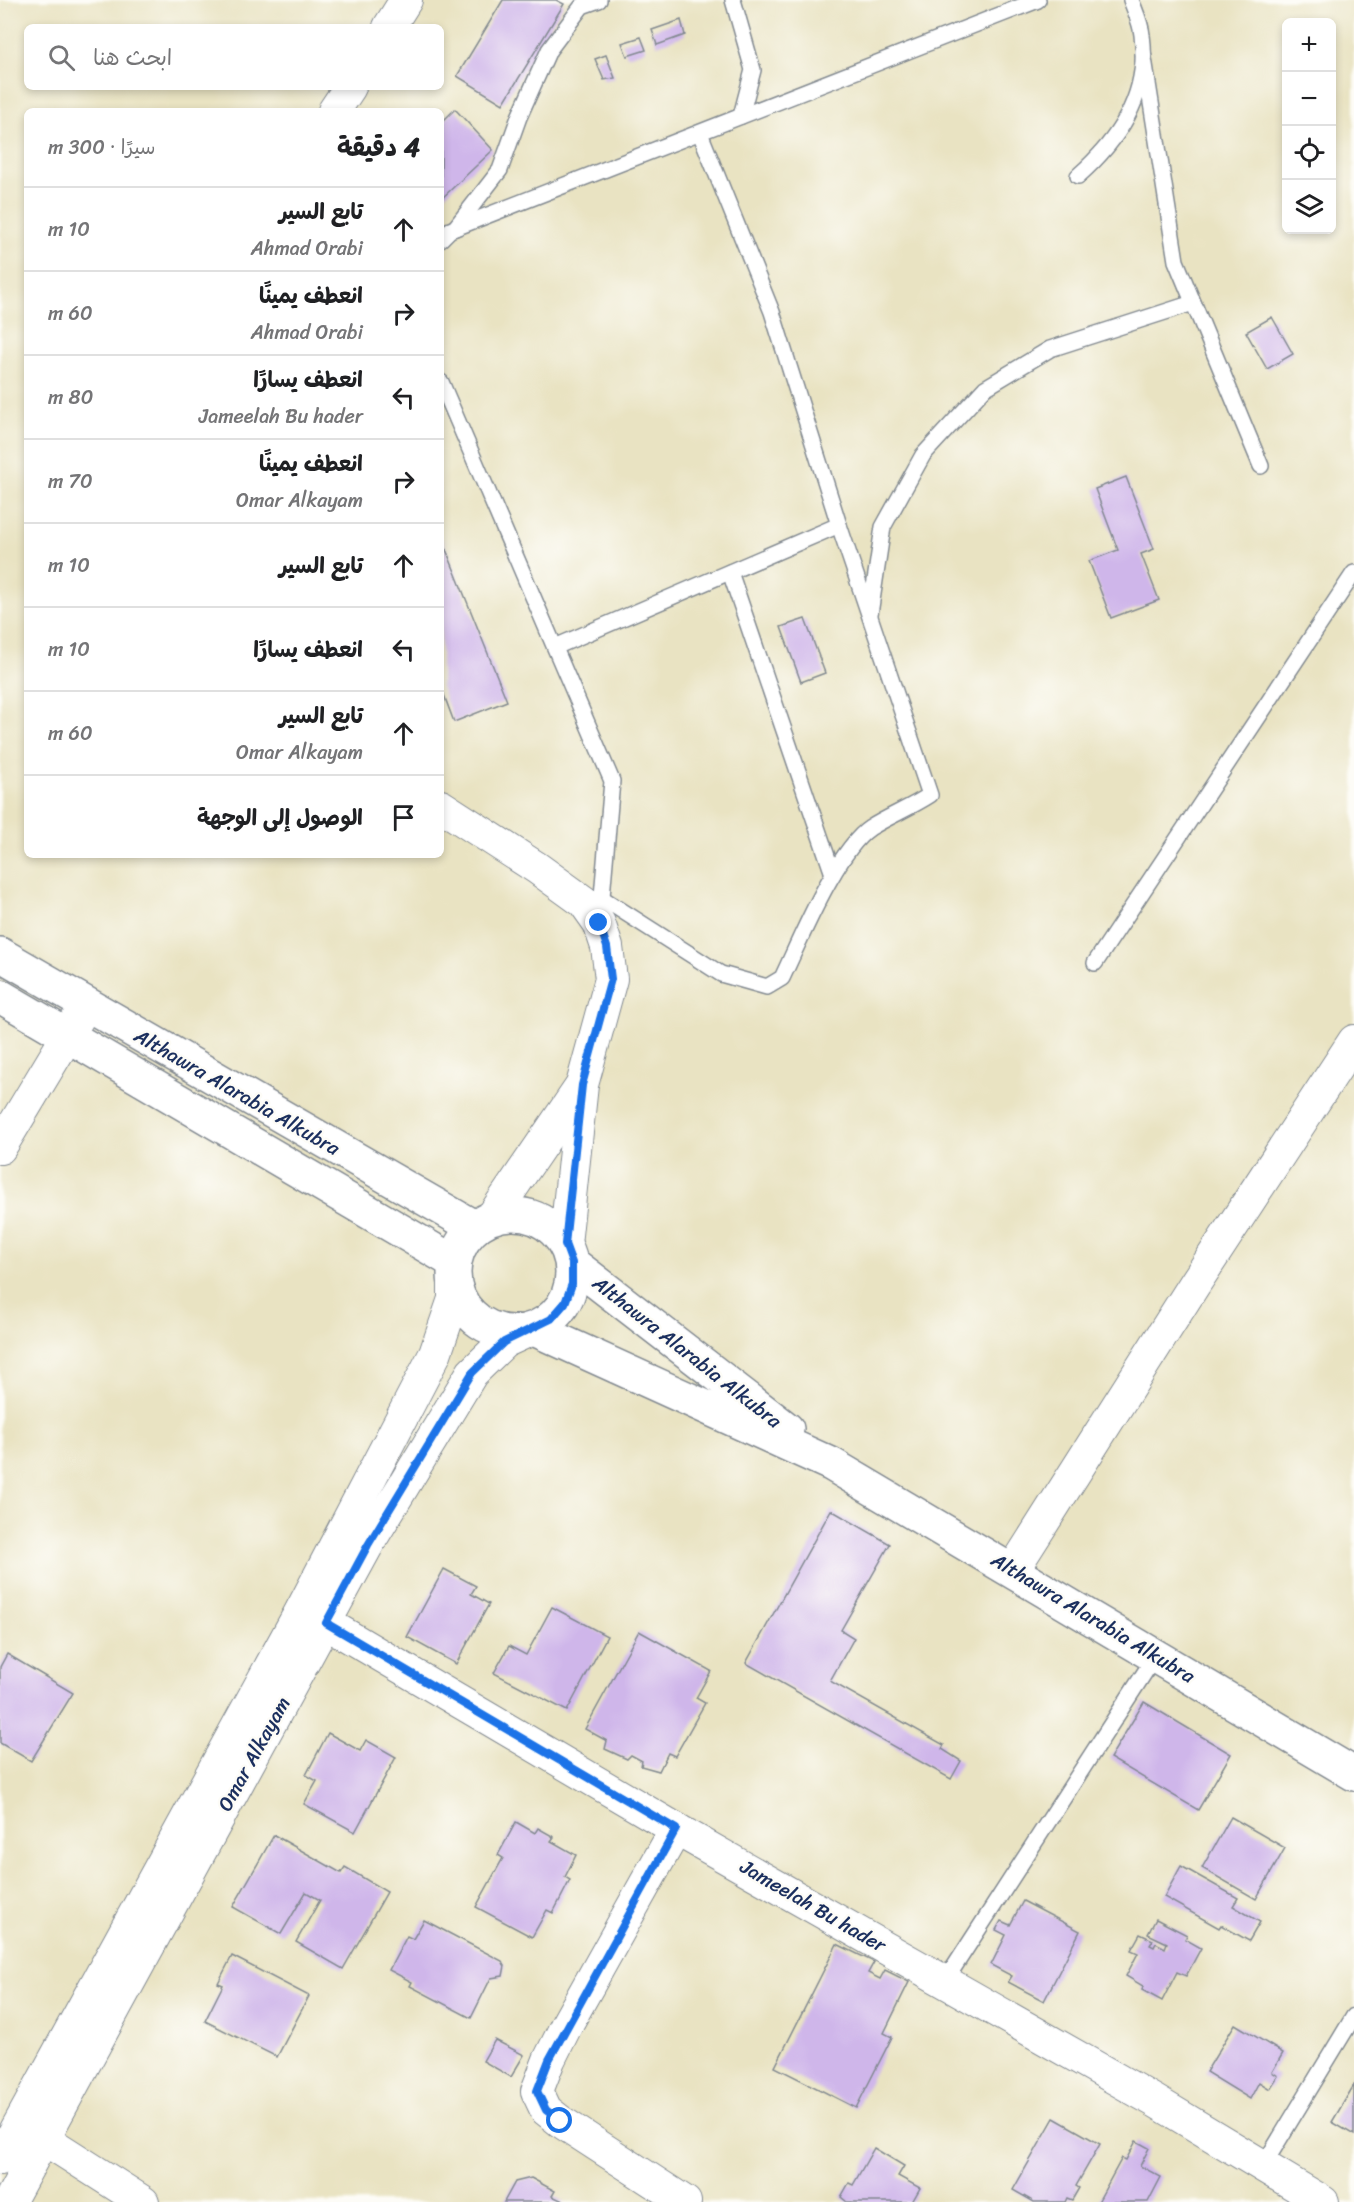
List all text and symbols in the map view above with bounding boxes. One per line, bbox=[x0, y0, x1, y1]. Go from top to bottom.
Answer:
map controls bbox=[1282, 18, 1336, 234]
button: + bbox=[1282, 18, 1336, 72]
search box bbox=[24, 24, 444, 90]
text: ابحث هنا bbox=[93, 38, 172, 77]
icon: search bbox=[45, 41, 78, 74]
button: − bbox=[1282, 72, 1336, 126]
text: 4 دقيقة bbox=[337, 124, 420, 170]
button: locate bbox=[1282, 126, 1336, 180]
text: سيرًا · 300 m bbox=[48, 130, 155, 165]
button: layers bbox=[1282, 180, 1336, 234]
text: تابع السير bbox=[279, 192, 363, 231]
text: 10 m bbox=[48, 212, 90, 247]
icon: ahead bbox=[387, 213, 420, 246]
text: Ahmad Orabi bbox=[251, 231, 363, 266]
text: انعطف يمينًا bbox=[259, 276, 363, 315]
text: 60 m bbox=[48, 296, 93, 331]
icon: right bbox=[387, 297, 420, 330]
text: Ahmad Orabi bbox=[251, 315, 363, 350]
text: انعطف يسارًا bbox=[253, 360, 363, 399]
text: 80 m bbox=[48, 380, 93, 415]
icon: left bbox=[387, 381, 420, 414]
text: Jameelah Bu hader bbox=[199, 399, 363, 434]
text: انعطف يمينًا bbox=[259, 444, 363, 483]
text: 70 m bbox=[48, 464, 93, 499]
icon: right bbox=[387, 465, 420, 498]
text: Omar Alkayam bbox=[236, 483, 363, 518]
text: تابع السير bbox=[279, 546, 363, 585]
text: 10 m bbox=[48, 548, 90, 583]
icon: ahead bbox=[387, 549, 420, 582]
text: انعطف يسارًا bbox=[253, 630, 363, 669]
text: 10 m bbox=[48, 632, 90, 667]
icon: left bbox=[387, 633, 420, 666]
text: تابع السير bbox=[279, 696, 363, 735]
text: 60 m bbox=[48, 716, 93, 751]
icon: ahead bbox=[387, 717, 420, 750]
text: Omar Alkayam bbox=[236, 735, 363, 770]
text: الوصول إلى الوجهة bbox=[197, 798, 363, 837]
icon: arrive bbox=[387, 801, 420, 834]
route end bbox=[585, 909, 611, 935]
street label: Althawra Alarabia Alkubra bbox=[127, 1018, 347, 1166]
street label: Althawra Alarabia Alkubra bbox=[584, 1266, 790, 1438]
street label: Althawra Alarabia Alkubra bbox=[983, 1542, 1203, 1693]
street label: Omar Alkayam bbox=[208, 1690, 300, 1818]
street label: Jameelah Bu hader bbox=[732, 1849, 894, 1963]
route start bbox=[546, 2107, 572, 2133]

